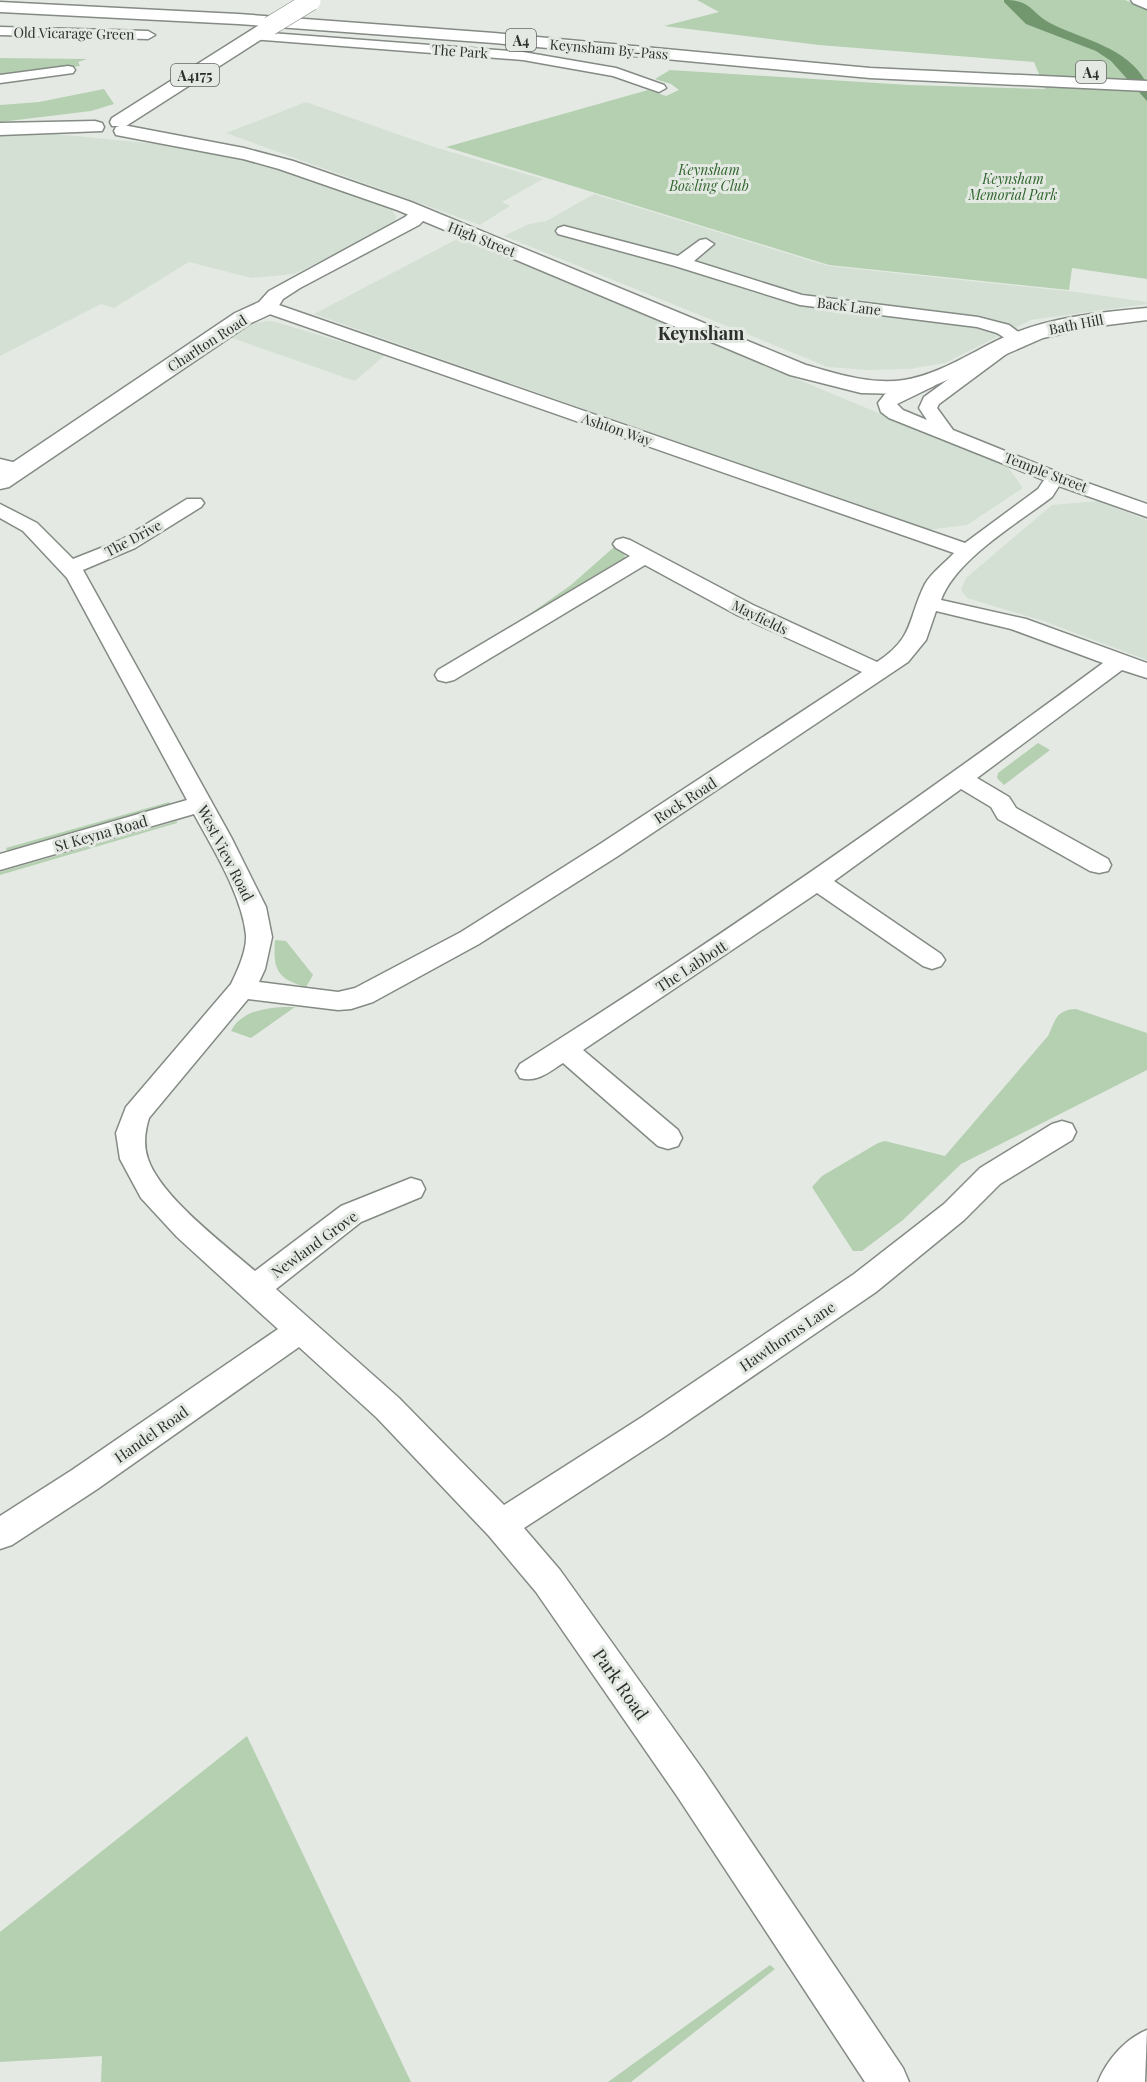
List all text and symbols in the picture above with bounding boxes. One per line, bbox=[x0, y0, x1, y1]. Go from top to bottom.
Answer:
street label: Old Vicarage Green bbox=[13, 22, 135, 44]
road number: A4 bbox=[506, 29, 536, 51]
street label: Keynsham By-Pass bbox=[549, 34, 669, 64]
street label: The Park bbox=[431, 40, 489, 62]
road number: A4 bbox=[1076, 61, 1106, 83]
road number: A4175 bbox=[171, 64, 219, 86]
park label: Keynsham Bowling Club bbox=[668, 160, 749, 195]
park label: Keynsham Memorial Park bbox=[968, 169, 1057, 204]
street label: High Street bbox=[445, 217, 520, 262]
street label: Back Lane bbox=[816, 293, 882, 319]
street label: Bath Hill bbox=[1047, 309, 1105, 339]
street label: Charlton Road bbox=[164, 310, 250, 376]
district label: Keynsham bbox=[658, 321, 745, 345]
street label: Ashton Way bbox=[578, 408, 655, 450]
street label: Temple Street bbox=[1002, 447, 1091, 497]
street label: The Drive bbox=[101, 515, 165, 561]
street label: Mayfields bbox=[729, 595, 791, 639]
street label: Rock Road bbox=[650, 772, 721, 828]
street label: West View Road bbox=[193, 801, 259, 905]
street label: St Keyna Road bbox=[52, 810, 150, 856]
street label: The Labbott bbox=[652, 935, 731, 996]
street label: Newland Grove bbox=[267, 1206, 361, 1282]
street label: Hawthorns Lane bbox=[735, 1297, 839, 1375]
street label: Handel Road bbox=[110, 1401, 192, 1467]
street label: Park Road bbox=[588, 1643, 655, 1725]

